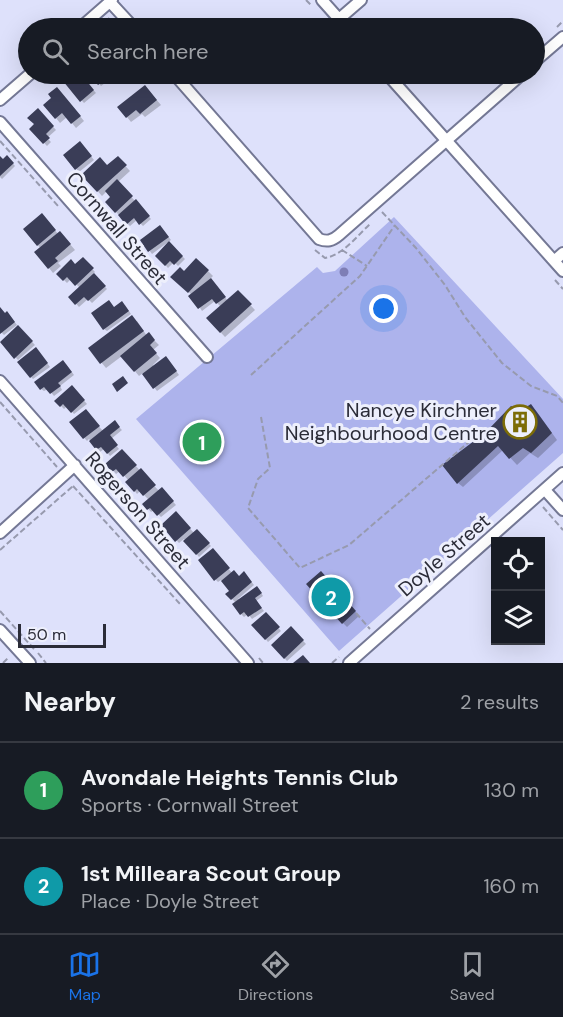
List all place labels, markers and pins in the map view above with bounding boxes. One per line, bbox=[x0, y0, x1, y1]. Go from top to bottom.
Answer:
place label: Nancye Kirchner Neighbourhood Centre bbox=[285, 397, 497, 446]
building icon: Nancye Kirchner Neighbourhood Centre bbox=[502, 404, 538, 440]
pin: 1 bbox=[182, 420, 222, 464]
pin: 2 bbox=[312, 574, 350, 620]

